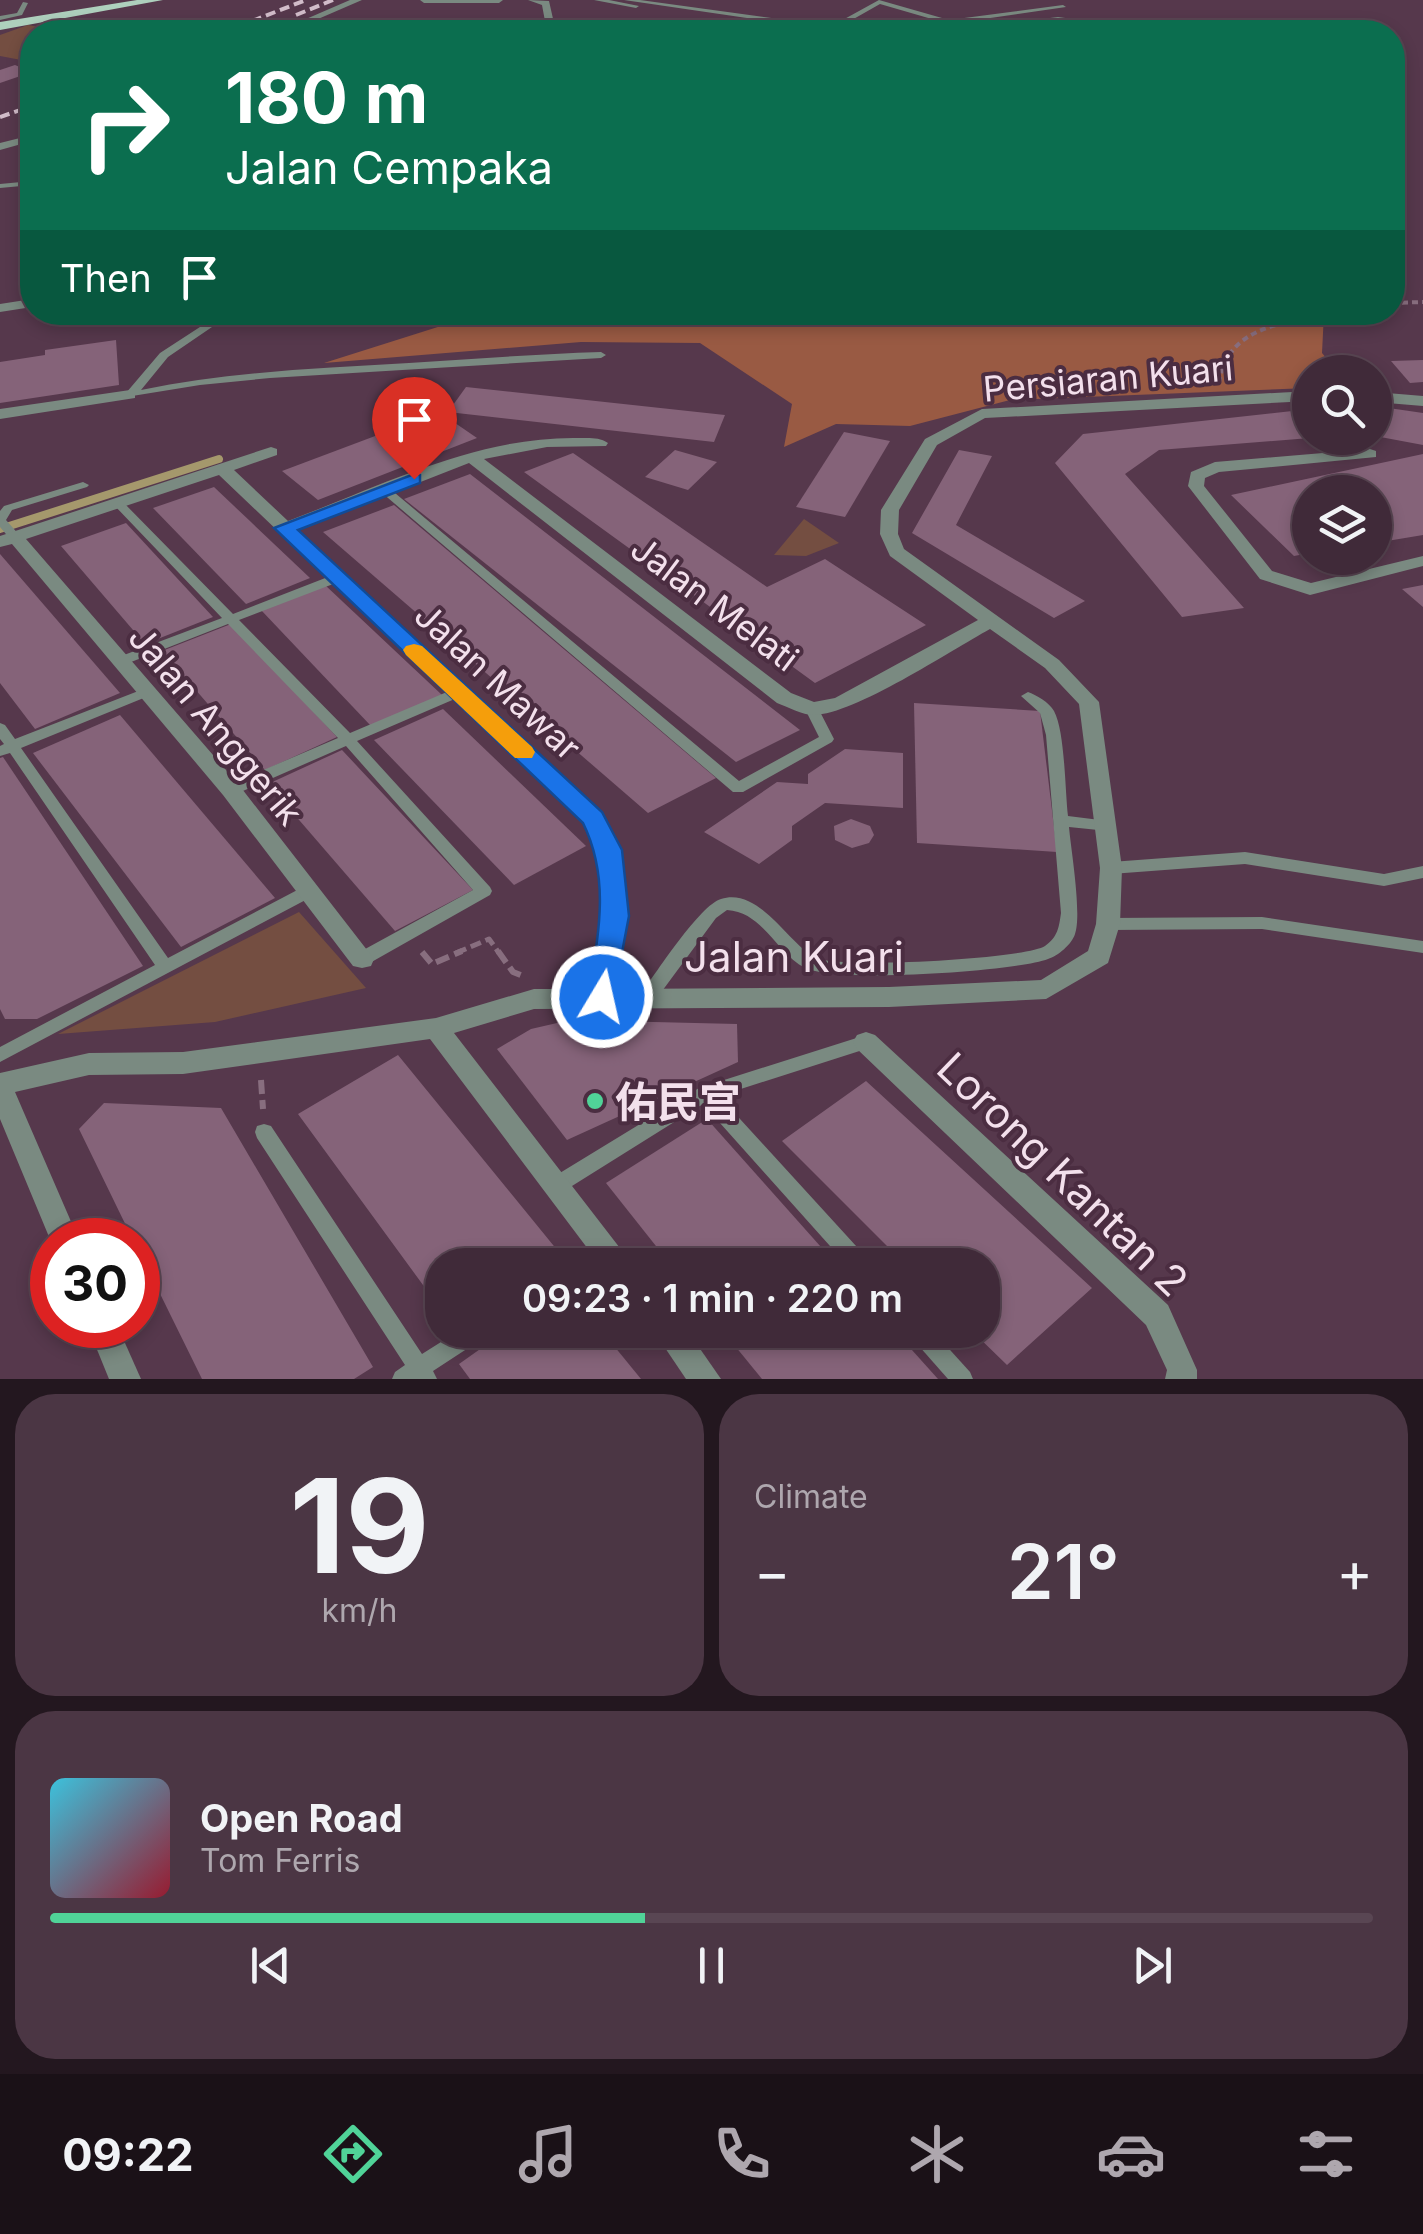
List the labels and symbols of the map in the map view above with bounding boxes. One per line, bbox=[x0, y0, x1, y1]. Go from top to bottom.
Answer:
street label: Persiaran Kuari bbox=[981, 346, 1235, 410]
pin bbox=[372, 377, 457, 480]
street label: Jalan Melati bbox=[623, 527, 807, 679]
street label: Jalan Mawar bbox=[407, 594, 589, 768]
street label: Jalan Anggerik bbox=[120, 617, 312, 833]
street label: Jalan Kuari bbox=[684, 931, 904, 982]
position arrow bbox=[550, 945, 654, 1049]
street label: Lorong Kantan 2 bbox=[927, 1042, 1199, 1306]
place label: 佑民宫 bbox=[615, 1076, 741, 1127]
marker: 佑民宫 bbox=[584, 1090, 606, 1112]
speed limit sign: 30 bbox=[30, 1218, 160, 1348]

